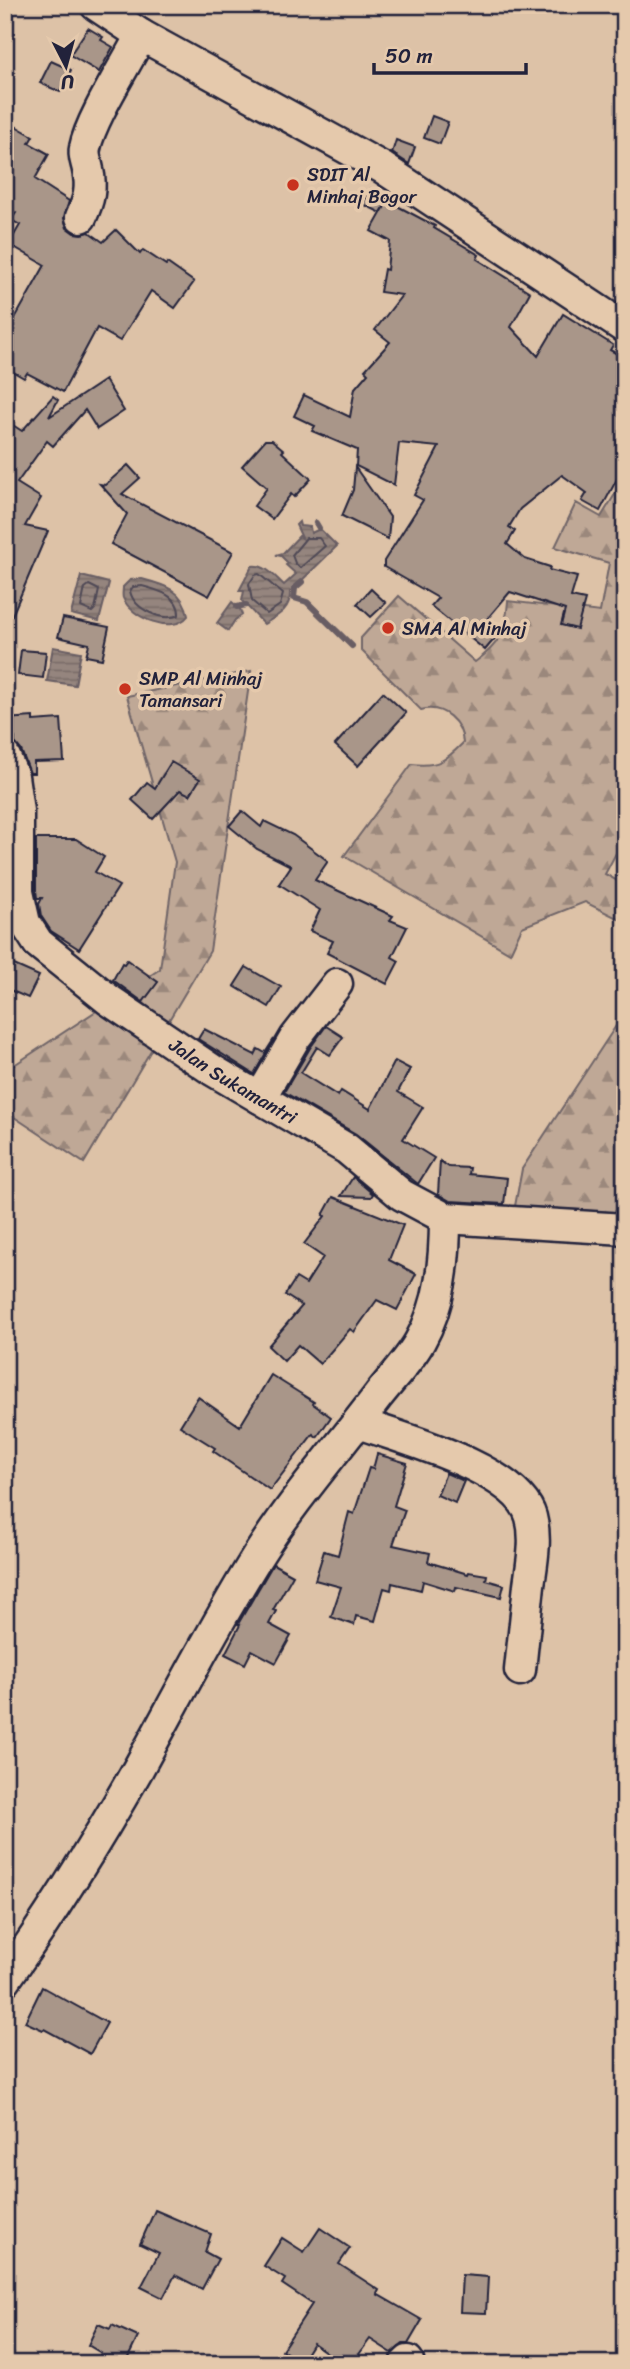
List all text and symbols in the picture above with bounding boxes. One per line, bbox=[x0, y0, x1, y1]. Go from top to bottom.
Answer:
north arrow bbox=[32, 32, 102, 102]
scale bar bbox=[374, 32, 527, 76]
text: 50 m bbox=[385, 37, 433, 75]
text: U bbox=[58, 65, 76, 100]
place label: SDIT Al Minhaj Bogor bbox=[307, 158, 418, 213]
marker: SDIT Al Minhaj Bogor bbox=[285, 177, 301, 193]
place label: SMA Al Minhaj bbox=[402, 612, 528, 645]
marker: SMA Al Minhaj bbox=[380, 620, 396, 636]
place label: SMP Al Minhaj Tamansari bbox=[139, 662, 263, 717]
marker: SMP Al Minhaj Tamansari bbox=[117, 681, 133, 697]
street label: Jalan Sukamantri bbox=[162, 1028, 304, 1133]

